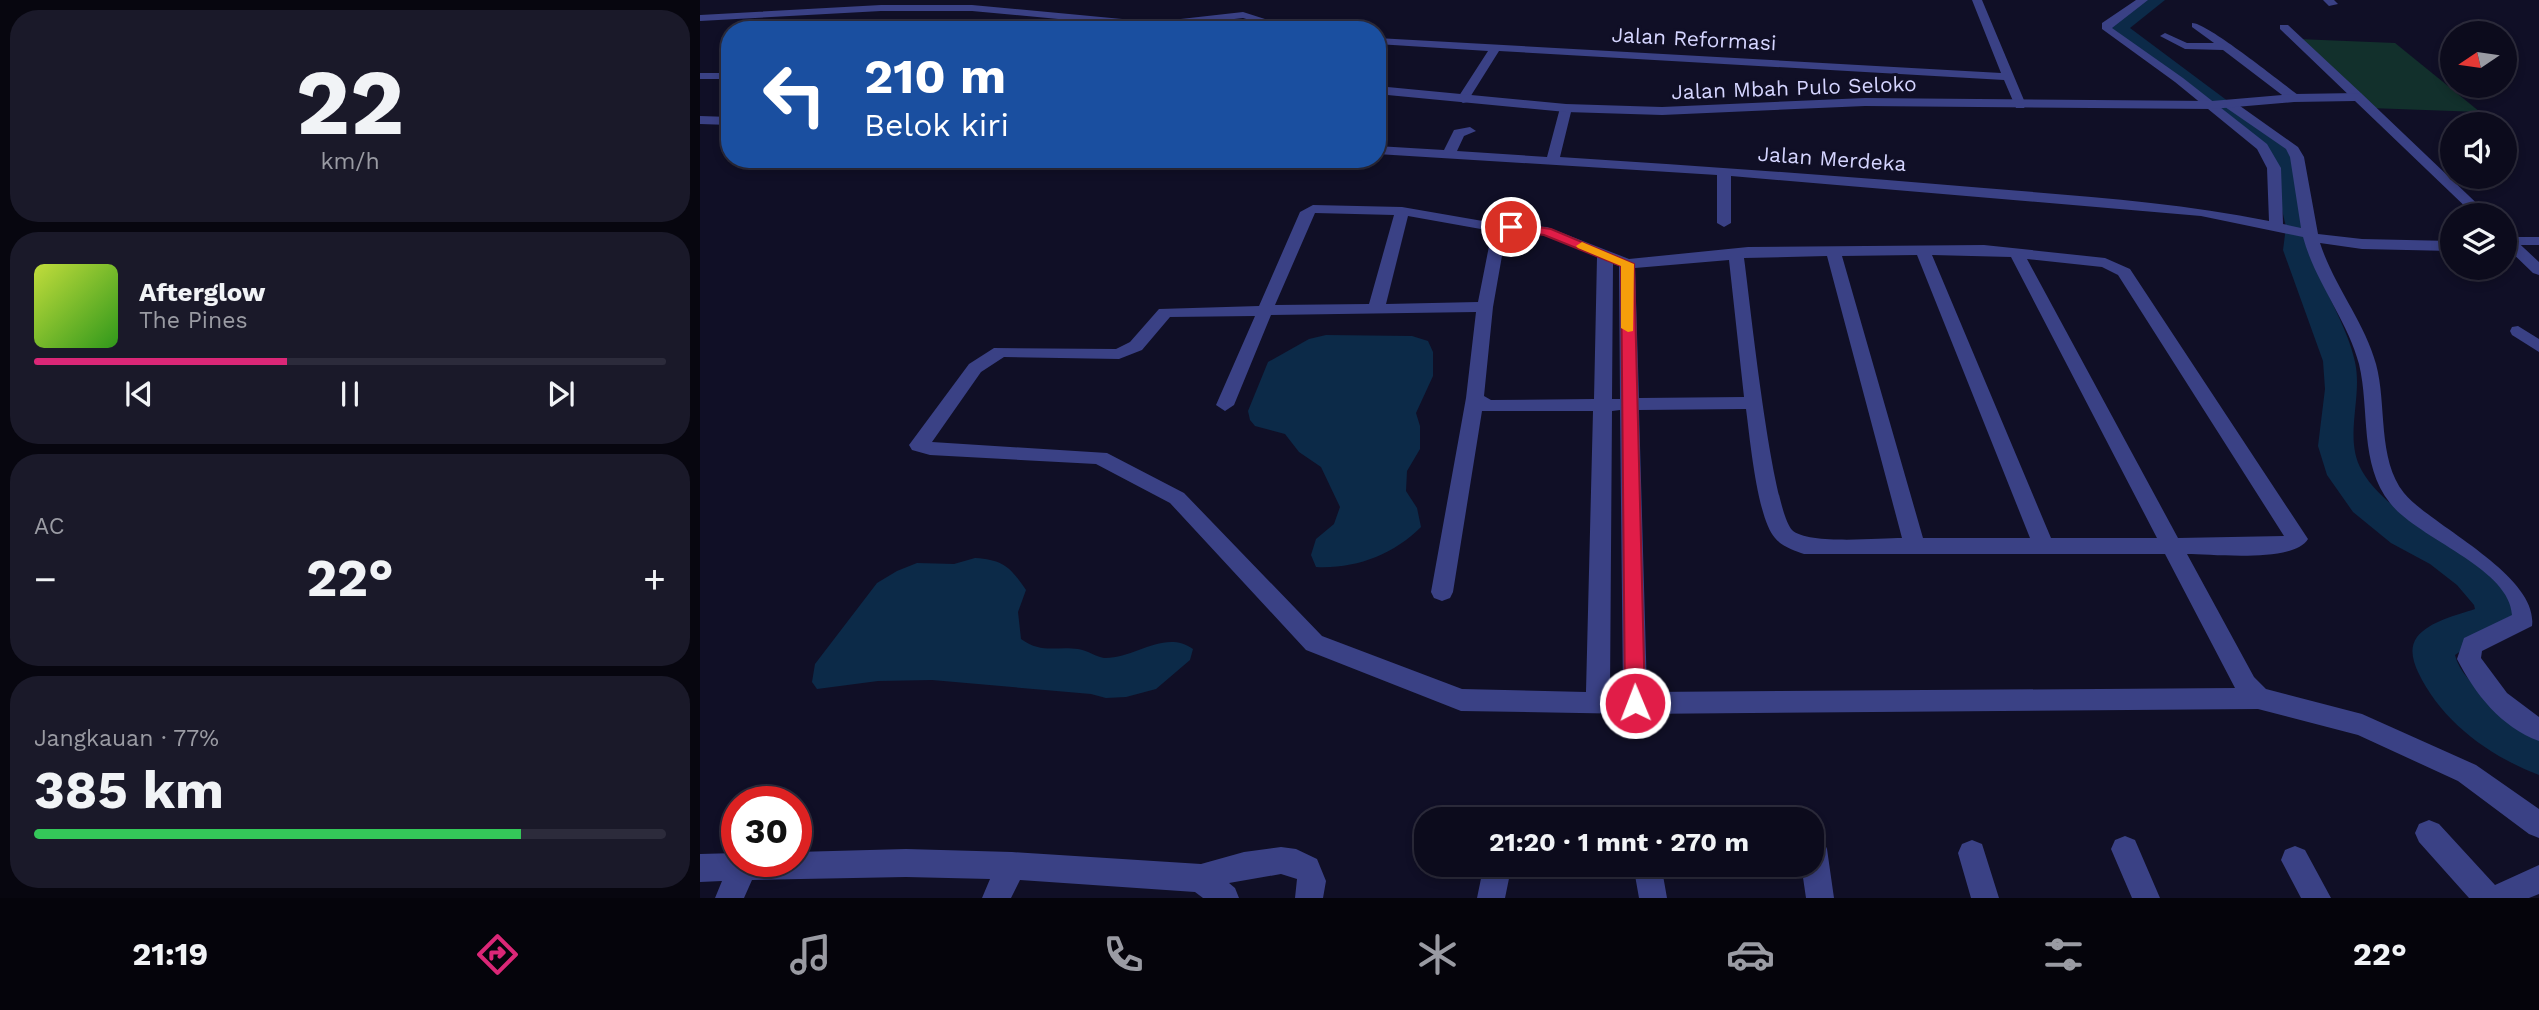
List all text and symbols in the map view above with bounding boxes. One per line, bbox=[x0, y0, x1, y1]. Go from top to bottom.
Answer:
north arrow bbox=[2440, 21, 2516, 98]
map controls bbox=[2440, 21, 2517, 280]
street label: Jalan Reformasi bbox=[1611, 22, 1777, 55]
text: 210 m bbox=[864, 47, 1006, 105]
text: 22 bbox=[296, 49, 404, 156]
icon: left bbox=[749, 49, 840, 140]
street label: Jalan Mbah Pulo Seloko bbox=[1671, 71, 1917, 104]
text: Belok kiri bbox=[864, 106, 1009, 144]
button: sound bbox=[2440, 112, 2517, 189]
street label: Jalan Merdeka bbox=[1757, 141, 1907, 176]
text: km/h bbox=[320, 148, 380, 175]
pin bbox=[1481, 197, 1541, 257]
button: layers bbox=[2440, 203, 2517, 280]
icon: arrive bbox=[1492, 208, 1530, 246]
text: Afterglow bbox=[139, 277, 265, 307]
text: The Pines bbox=[139, 307, 248, 334]
icon: previous bbox=[120, 375, 158, 413]
icon: pause bbox=[331, 375, 369, 413]
icon: next bbox=[542, 375, 580, 413]
text: AC bbox=[34, 513, 64, 540]
text: 22° bbox=[306, 548, 394, 609]
text: − bbox=[34, 557, 57, 601]
text: + bbox=[643, 557, 666, 601]
position arrow bbox=[1598, 666, 1672, 740]
text: Jangkauan · 77% bbox=[34, 725, 219, 752]
text: 385 km bbox=[34, 760, 224, 821]
speed limit sign: 30 bbox=[721, 786, 812, 877]
text: 21:20 · 1 mnt · 270 m bbox=[1489, 827, 1749, 857]
icon: directions bbox=[473, 930, 522, 979]
icon: music bbox=[786, 930, 835, 979]
icon: phone bbox=[1099, 930, 1148, 979]
icon: climate bbox=[1413, 930, 1462, 979]
icon: car bbox=[1726, 930, 1775, 979]
icon: filters bbox=[2039, 930, 2088, 979]
text: 21:19 bbox=[132, 935, 208, 973]
text: 22° bbox=[2353, 935, 2407, 973]

